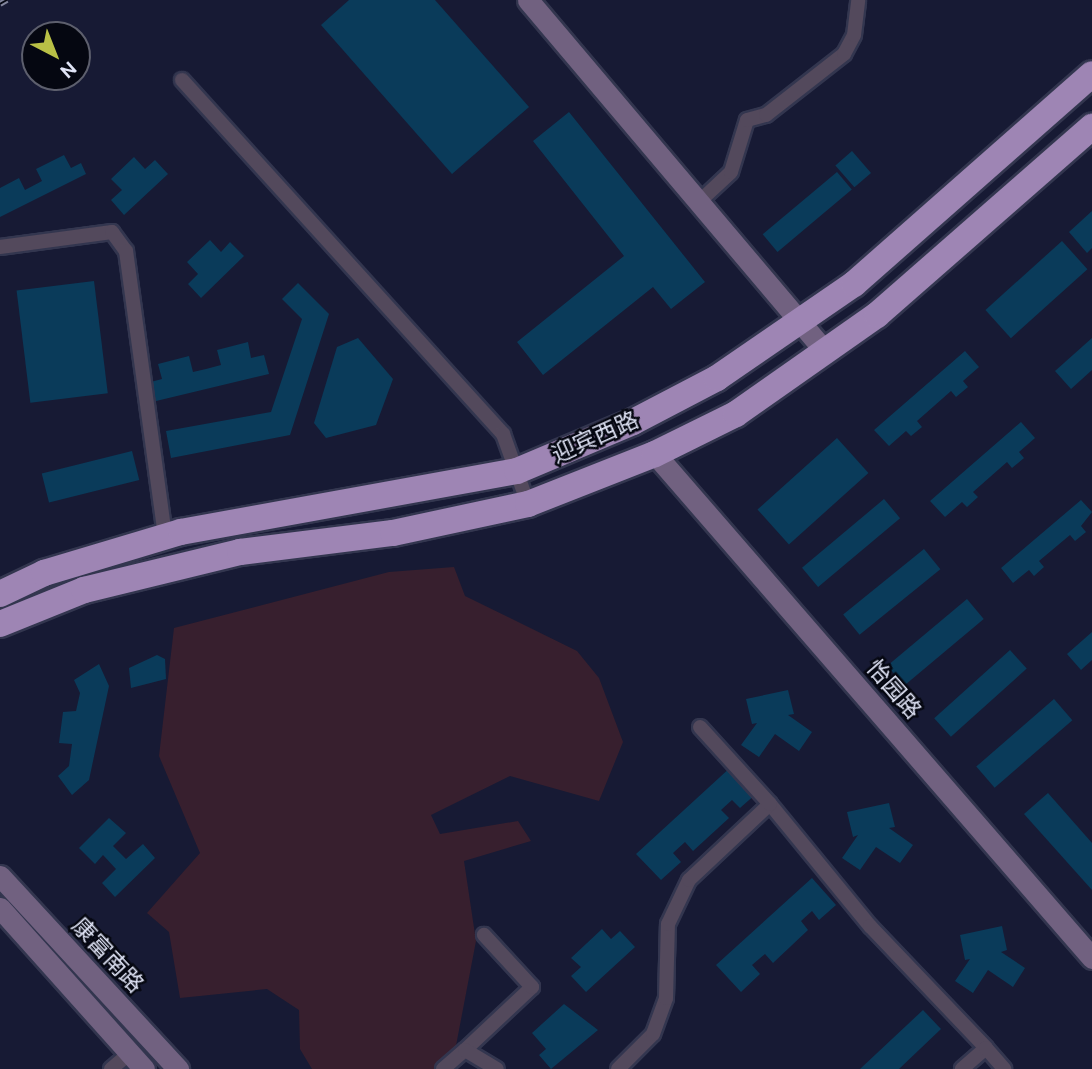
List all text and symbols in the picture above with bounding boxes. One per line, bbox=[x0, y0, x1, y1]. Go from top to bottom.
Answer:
north arrow bbox=[21, 21, 91, 91]
text: N bbox=[56, 57, 81, 83]
street label: 迎宾西路 bbox=[547, 406, 643, 468]
street label: 怡园路 bbox=[861, 654, 927, 724]
street label: 康富南路 bbox=[67, 912, 149, 998]

